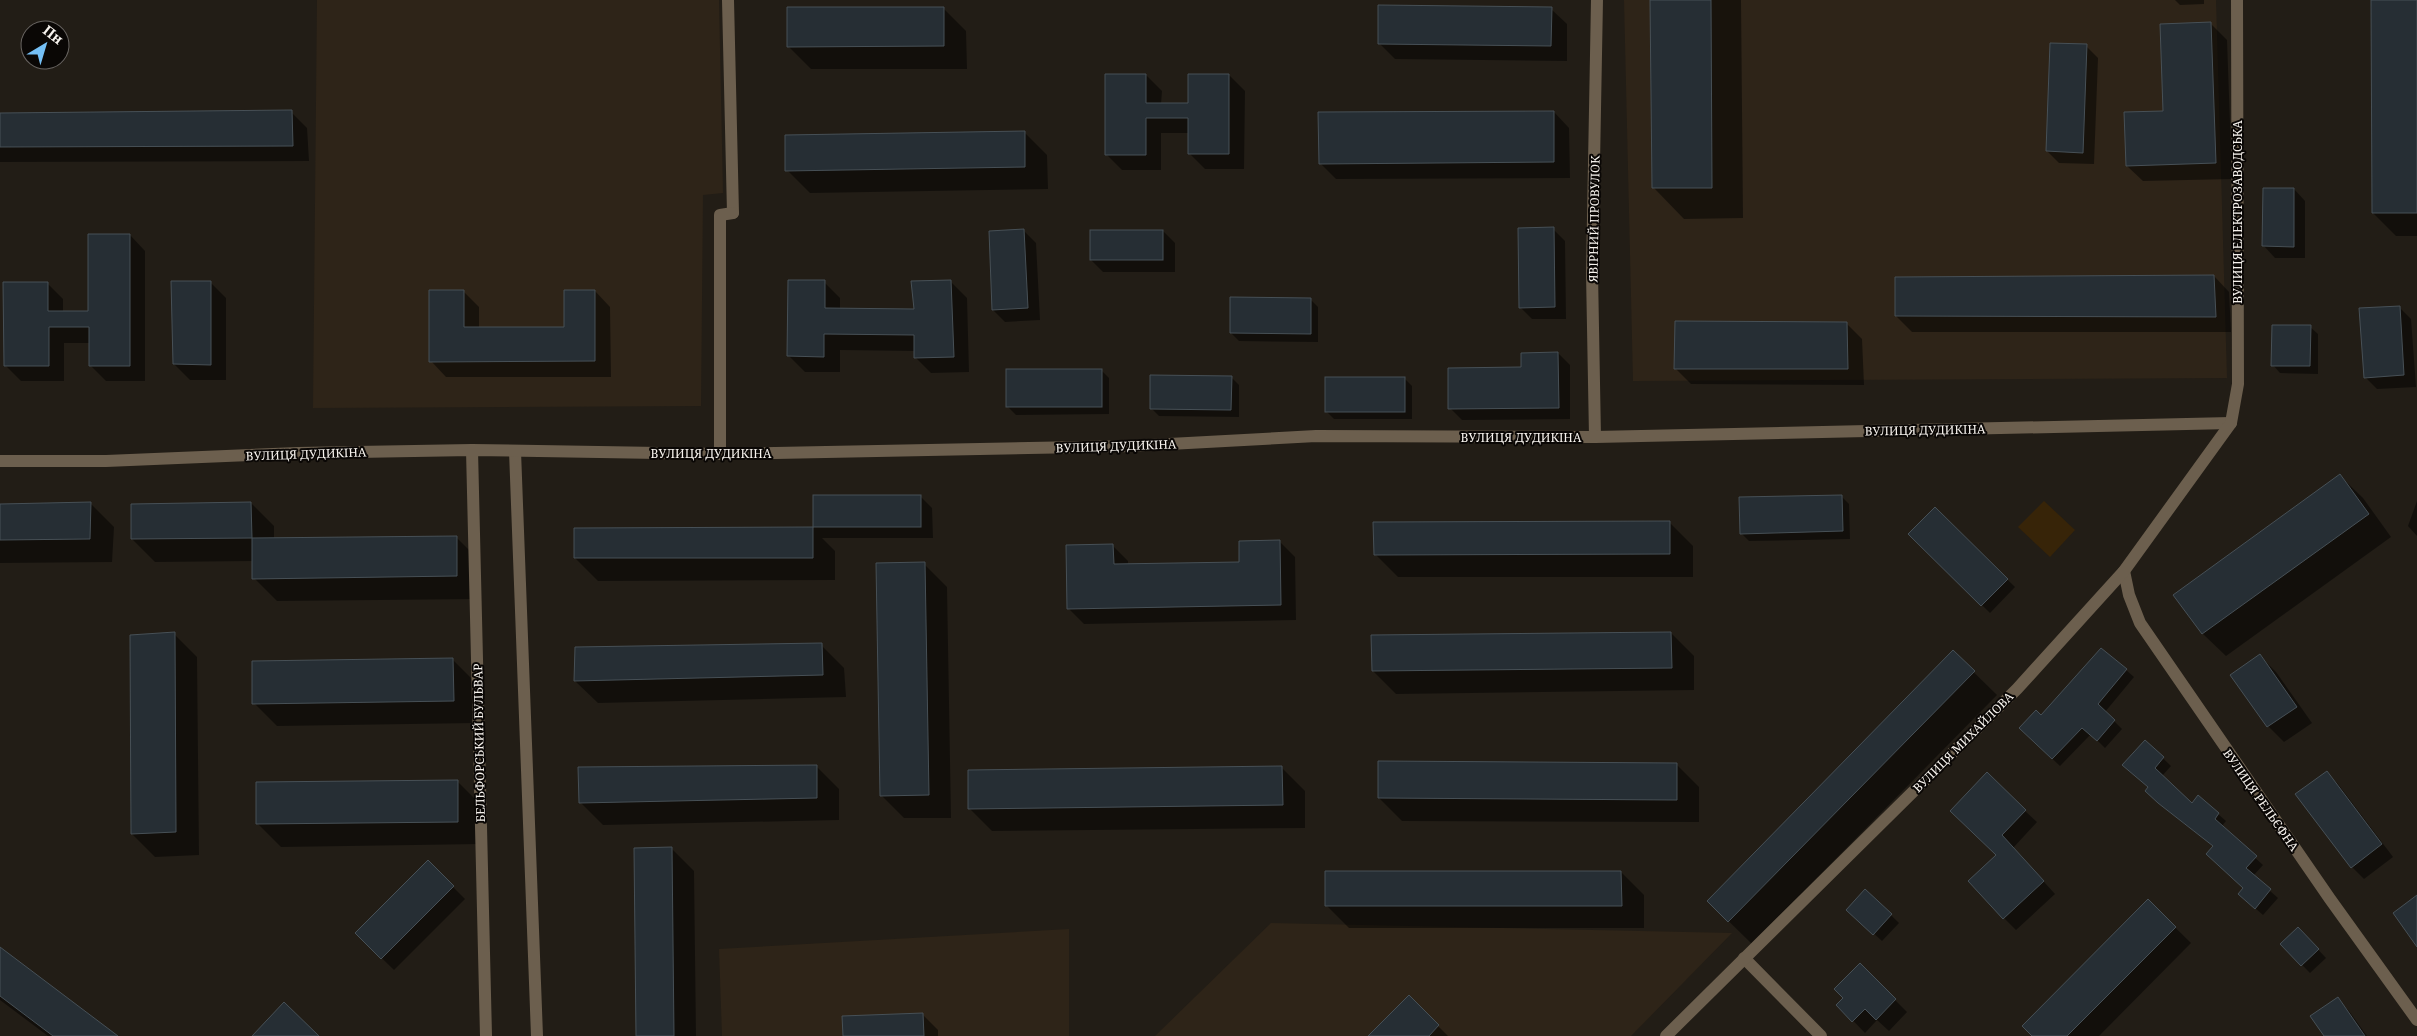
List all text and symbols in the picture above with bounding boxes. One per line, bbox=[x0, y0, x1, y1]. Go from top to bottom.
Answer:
north arrow bbox=[20, 20, 70, 70]
text: Пн bbox=[39, 21, 68, 49]
street label: ВУЛИЦЯ ЕЛЕКТРОЗАВОДСЬКА bbox=[2229, 120, 2246, 304]
street label: ЯВІРНИЙ ПРОВУЛОК bbox=[1584, 155, 1604, 284]
street label: ВУЛИЦЯ ДУДИКІНА bbox=[1864, 420, 1986, 440]
street label: ВУЛИЦЯ ДУДИКІНА bbox=[1461, 429, 1582, 446]
street label: ВУЛИЦЯ ДУДИКІНА bbox=[1055, 435, 1177, 457]
street label: ВУЛИЦЯ ДУДИКІНА bbox=[245, 443, 367, 465]
street label: ВУЛИЦЯ ДУДИКІНА bbox=[651, 445, 772, 462]
street label: БЕЛЬФОРСЬКИЙ БУЛЬВАР bbox=[469, 663, 489, 823]
street label: ВУЛИЦЯ МИХАЙЛОВА bbox=[1909, 688, 2017, 796]
street label: ВУЛИЦЯ РЕЛЬЄФНА bbox=[2219, 745, 2303, 855]

